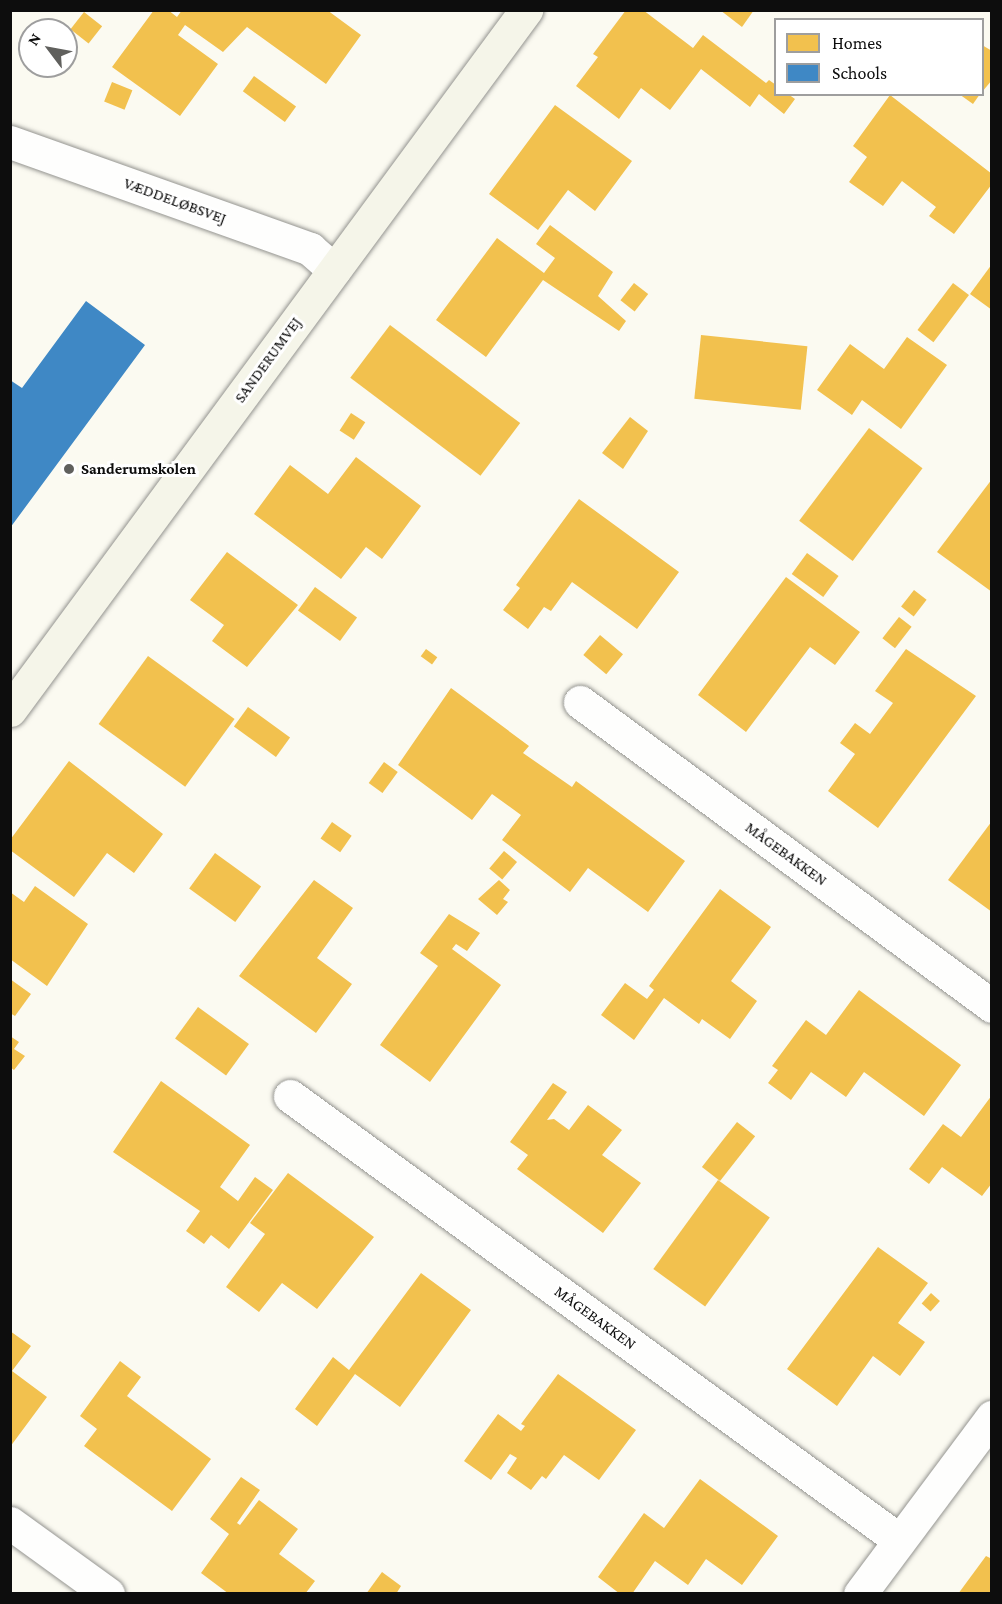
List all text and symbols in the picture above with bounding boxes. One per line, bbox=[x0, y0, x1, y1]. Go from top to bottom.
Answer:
north arrow bbox=[18, 18, 78, 78]
legend bbox=[774, 18, 984, 96]
text: N bbox=[24, 30, 44, 48]
text: Homes bbox=[832, 33, 882, 53]
text: Schools bbox=[832, 63, 887, 83]
street label: VÆDDELØBSVEJ bbox=[121, 174, 229, 228]
street label: SANDERUMVEJ bbox=[230, 313, 306, 407]
place label: Sanderumskolen bbox=[81, 459, 196, 479]
marker: Sanderumskolen bbox=[62, 462, 76, 476]
street label: MÅGEBAKKEN bbox=[741, 818, 831, 890]
street label: MÅGEBAKKEN bbox=[550, 1282, 640, 1354]

